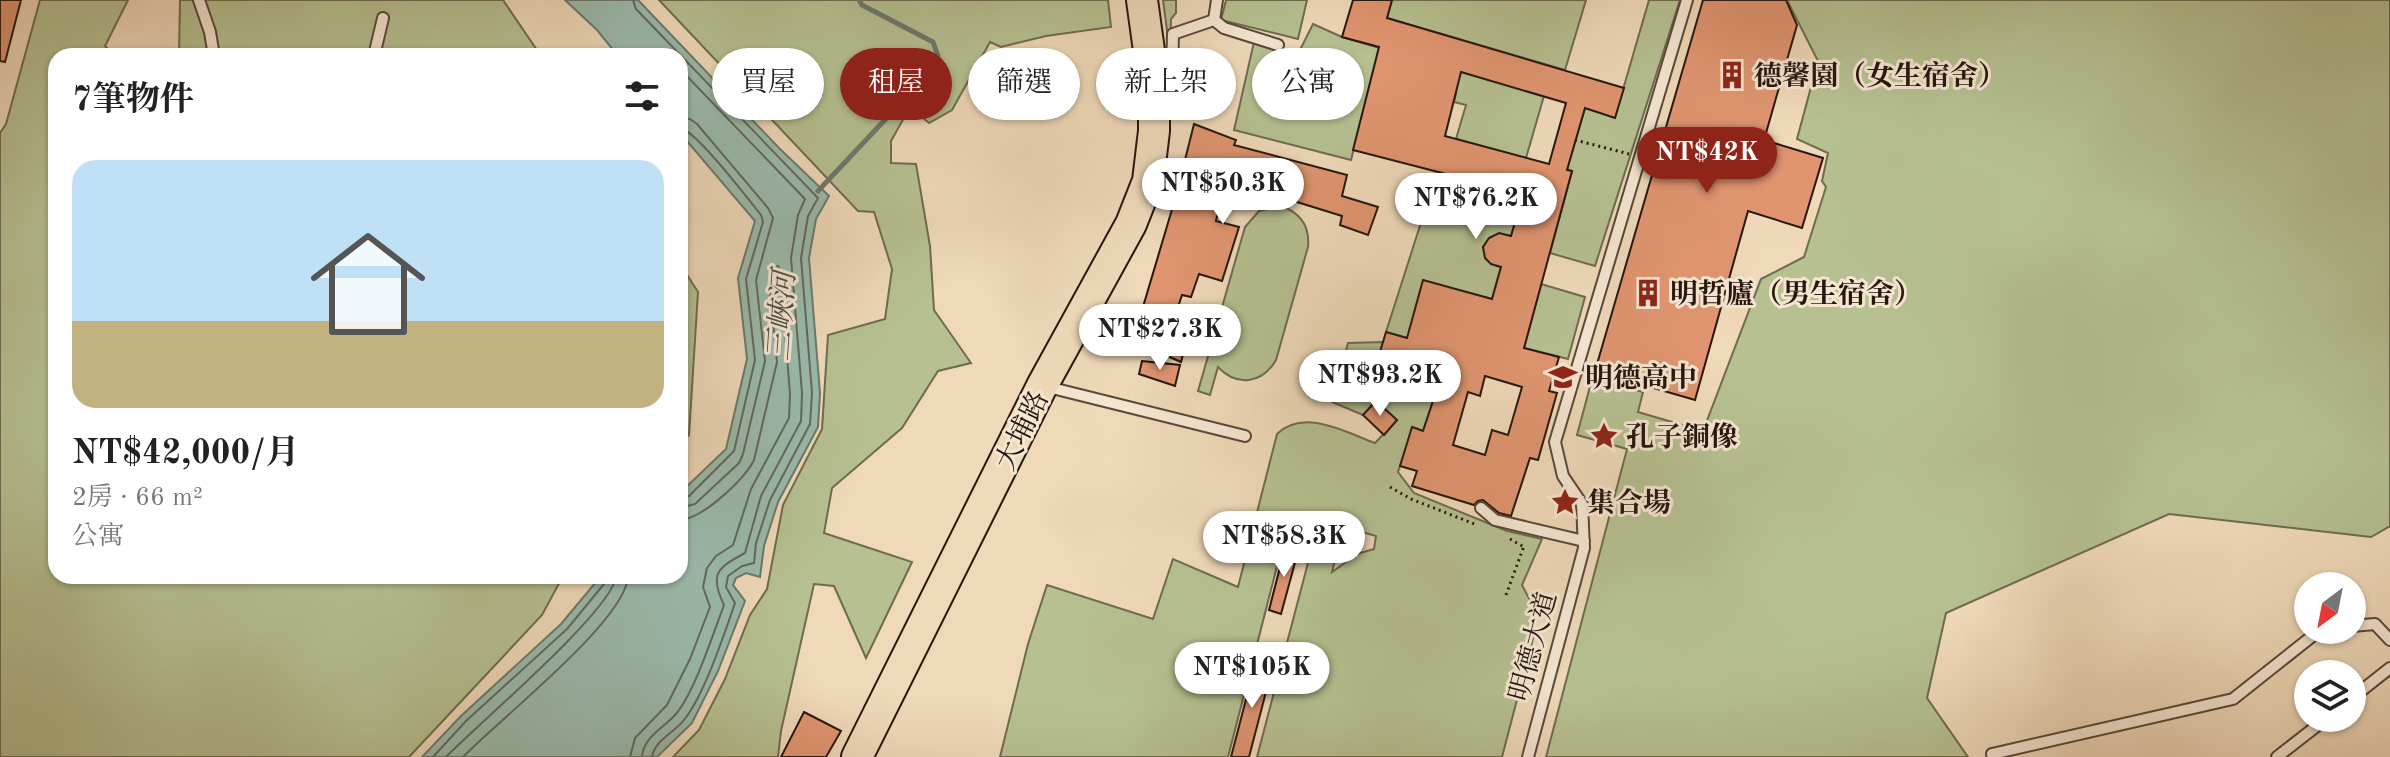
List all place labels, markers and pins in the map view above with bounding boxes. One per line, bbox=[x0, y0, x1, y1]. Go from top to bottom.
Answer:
building icon: 德馨園（女生宿舍） bbox=[1717, 60, 1747, 90]
place label: 德馨園（女生宿舍） bbox=[1754, 60, 2006, 92]
pin: NT$42K bbox=[1642, 127, 1772, 195]
pin: NT$50.3K bbox=[1140, 158, 1306, 226]
pin: NT$76.2K bbox=[1393, 173, 1559, 241]
building icon: 明哲廬（男生宿舍） bbox=[1633, 278, 1663, 308]
place label: 明哲廬（男生宿舍） bbox=[1670, 278, 1922, 310]
pin: NT$27.3K bbox=[1077, 304, 1243, 372]
pin: NT$93.2K bbox=[1297, 350, 1463, 418]
school or university icon: 明德高中 bbox=[1548, 362, 1578, 392]
place label: 明德高中 bbox=[1585, 362, 1697, 394]
place icon: 孔子銅像 bbox=[1589, 421, 1619, 451]
place label: 孔子銅像 bbox=[1626, 422, 1738, 453]
place icon: 集合場 bbox=[1550, 487, 1580, 517]
place label: 集合場 bbox=[1587, 488, 1671, 519]
pin: NT$58.3K bbox=[1201, 511, 1367, 579]
pin: NT$105K bbox=[1178, 642, 1326, 710]

